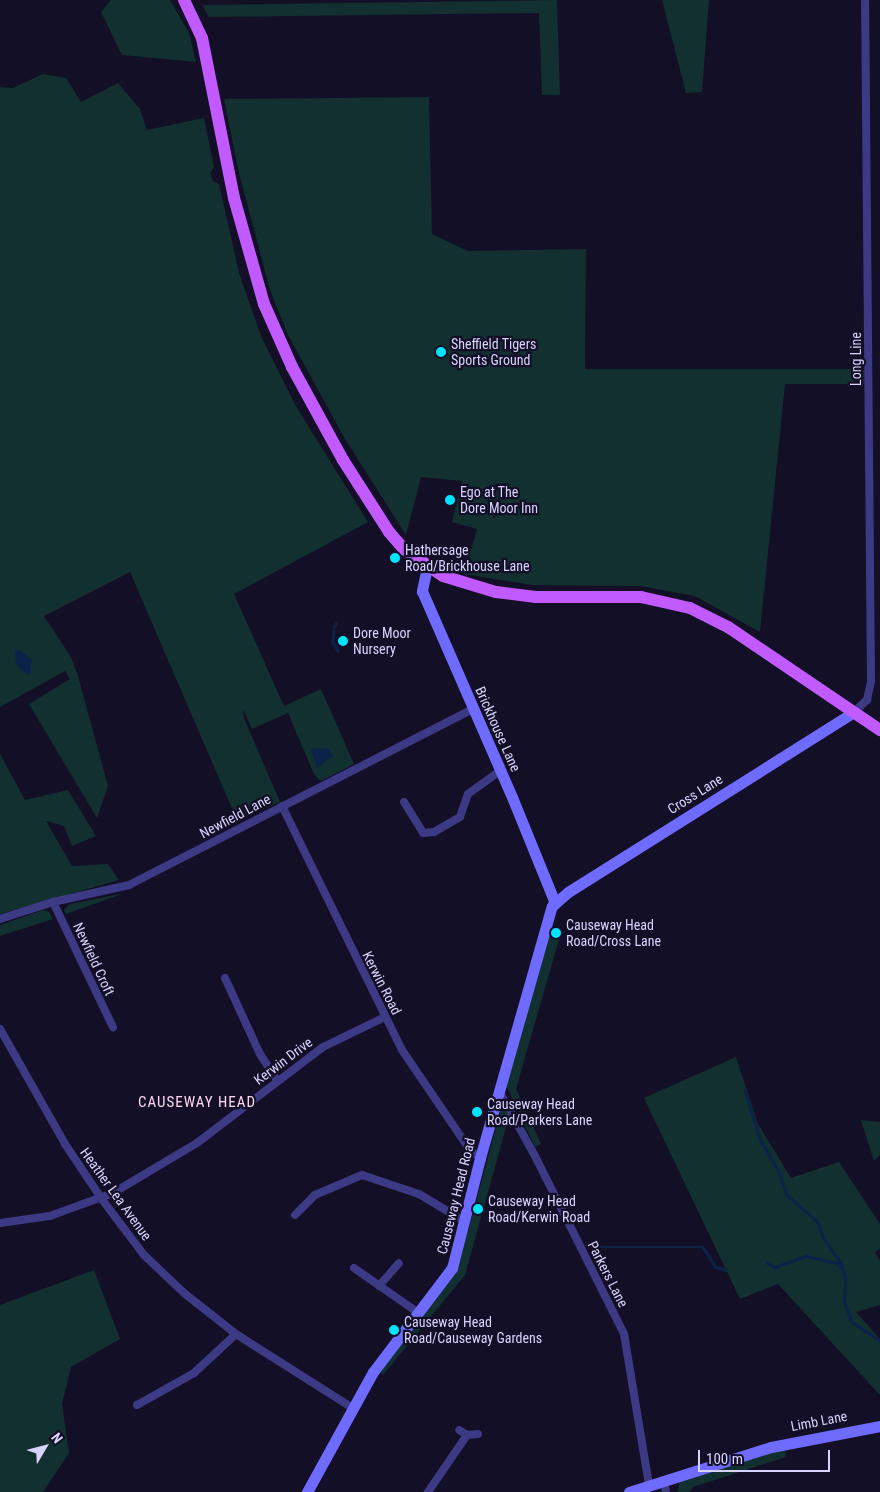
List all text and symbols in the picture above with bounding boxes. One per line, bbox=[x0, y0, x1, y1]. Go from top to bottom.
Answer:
street label: Long Line bbox=[848, 332, 864, 386]
place label: Sheffield Tigers Sports Ground bbox=[451, 336, 537, 368]
marker: Sheffield Tigers Sports Ground bbox=[435, 346, 447, 358]
place label: Ego at The Dore Moor Inn bbox=[460, 484, 538, 516]
marker: Ego at The Dore Moor Inn bbox=[444, 494, 456, 506]
place label: Hathersage Road/Brickhouse Lane bbox=[405, 542, 530, 574]
marker: Hathersage Road/Brickhouse Lane bbox=[389, 552, 401, 564]
place label: Dore Moor Nursery bbox=[353, 625, 411, 658]
marker: Dore Moor Nursery bbox=[337, 635, 349, 647]
street label: Brickhouse Lane bbox=[472, 684, 524, 774]
street label: Cross Lane bbox=[664, 771, 726, 817]
street label: Newfield Lane bbox=[197, 790, 273, 842]
place label: Causeway Head Road/Cross Lane bbox=[566, 917, 661, 950]
street label: Newfield Croft bbox=[70, 920, 118, 998]
marker: Causeway Head Road/Cross Lane bbox=[550, 927, 562, 939]
street label: Kerwin Road bbox=[359, 949, 405, 1017]
street label: Kerwin Drive bbox=[251, 1034, 315, 1088]
district label: CAUSEWAY HEAD bbox=[136, 1094, 258, 1112]
place label: Causeway Head Road/Parkers Lane bbox=[487, 1096, 592, 1128]
marker: Causeway Head Road/Parkers Lane bbox=[471, 1106, 483, 1118]
street label: Causeway Head Road bbox=[433, 1136, 479, 1256]
street label: Heather Lea Avenue bbox=[77, 1144, 155, 1244]
place label: Causeway Head Road/Kerwin Road bbox=[488, 1193, 590, 1226]
marker: Causeway Head Road/Kerwin Road bbox=[472, 1203, 484, 1215]
street label: Parkers Lane bbox=[584, 1238, 632, 1310]
place label: Causeway Head Road/Causeway Gardens bbox=[404, 1314, 542, 1346]
marker: Causeway Head Road/Causeway Gardens bbox=[388, 1324, 400, 1336]
street label: Limb Lane bbox=[789, 1407, 849, 1435]
north arrow bbox=[20, 1422, 70, 1472]
text: N bbox=[48, 1430, 66, 1446]
scale bar bbox=[700, 1440, 832, 1472]
text: 100 m bbox=[706, 1450, 743, 1468]

